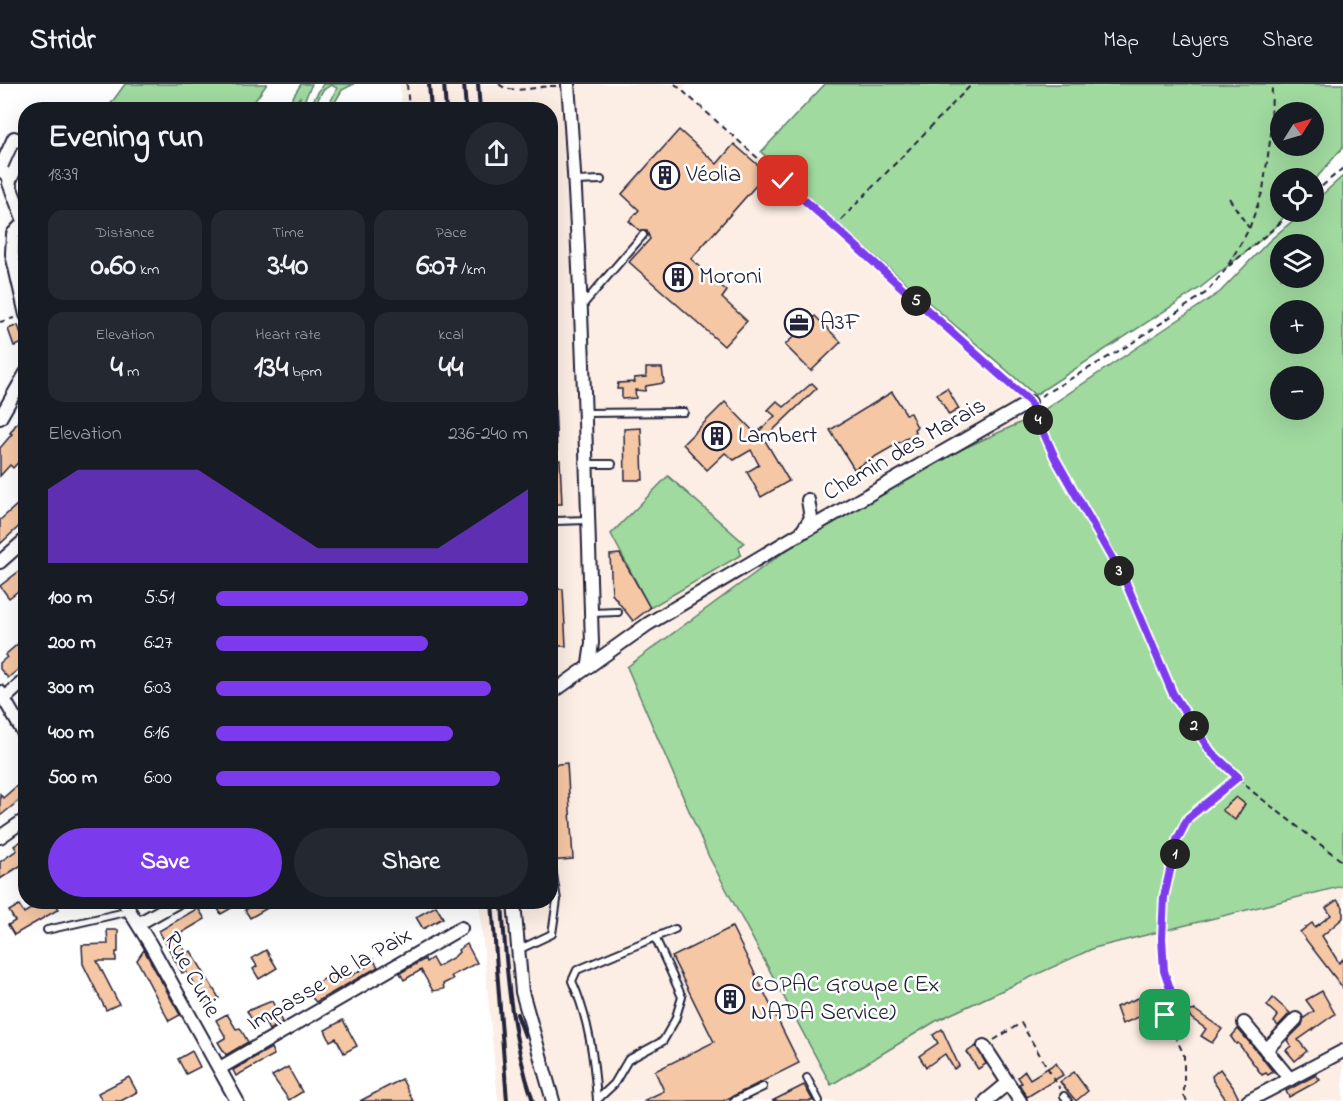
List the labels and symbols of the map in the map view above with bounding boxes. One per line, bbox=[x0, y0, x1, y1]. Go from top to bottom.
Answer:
north arrow bbox=[1270, 102, 1324, 156]
pin bbox=[757, 155, 808, 206]
place label: Véolia bbox=[685, 158, 741, 193]
building icon: Véolia bbox=[649, 159, 681, 191]
place label: Moroni bbox=[699, 260, 762, 295]
building icon: Moroni bbox=[662, 261, 694, 293]
pin: 5 bbox=[901, 286, 931, 316]
place label: A3F bbox=[820, 306, 861, 341]
office icon: A3F bbox=[783, 307, 815, 339]
street label: Chemin des Marais bbox=[817, 389, 993, 511]
pin: 4 bbox=[1023, 405, 1053, 435]
place label: Lambert bbox=[738, 419, 817, 454]
building icon: Lambert bbox=[701, 420, 733, 452]
pin: 3 bbox=[1104, 556, 1134, 586]
pin: 2 bbox=[1179, 711, 1209, 741]
pin: 1 bbox=[1160, 839, 1190, 869]
street label: Impasse de la Paix bbox=[241, 919, 419, 1041]
street label: Rue Curie bbox=[153, 926, 229, 1024]
place label: COPAC Groupe (Ex NADA Service) bbox=[751, 968, 940, 1031]
building icon: COPAC Groupe (Ex NADA Service) bbox=[714, 983, 746, 1015]
pin bbox=[1139, 989, 1190, 1040]

